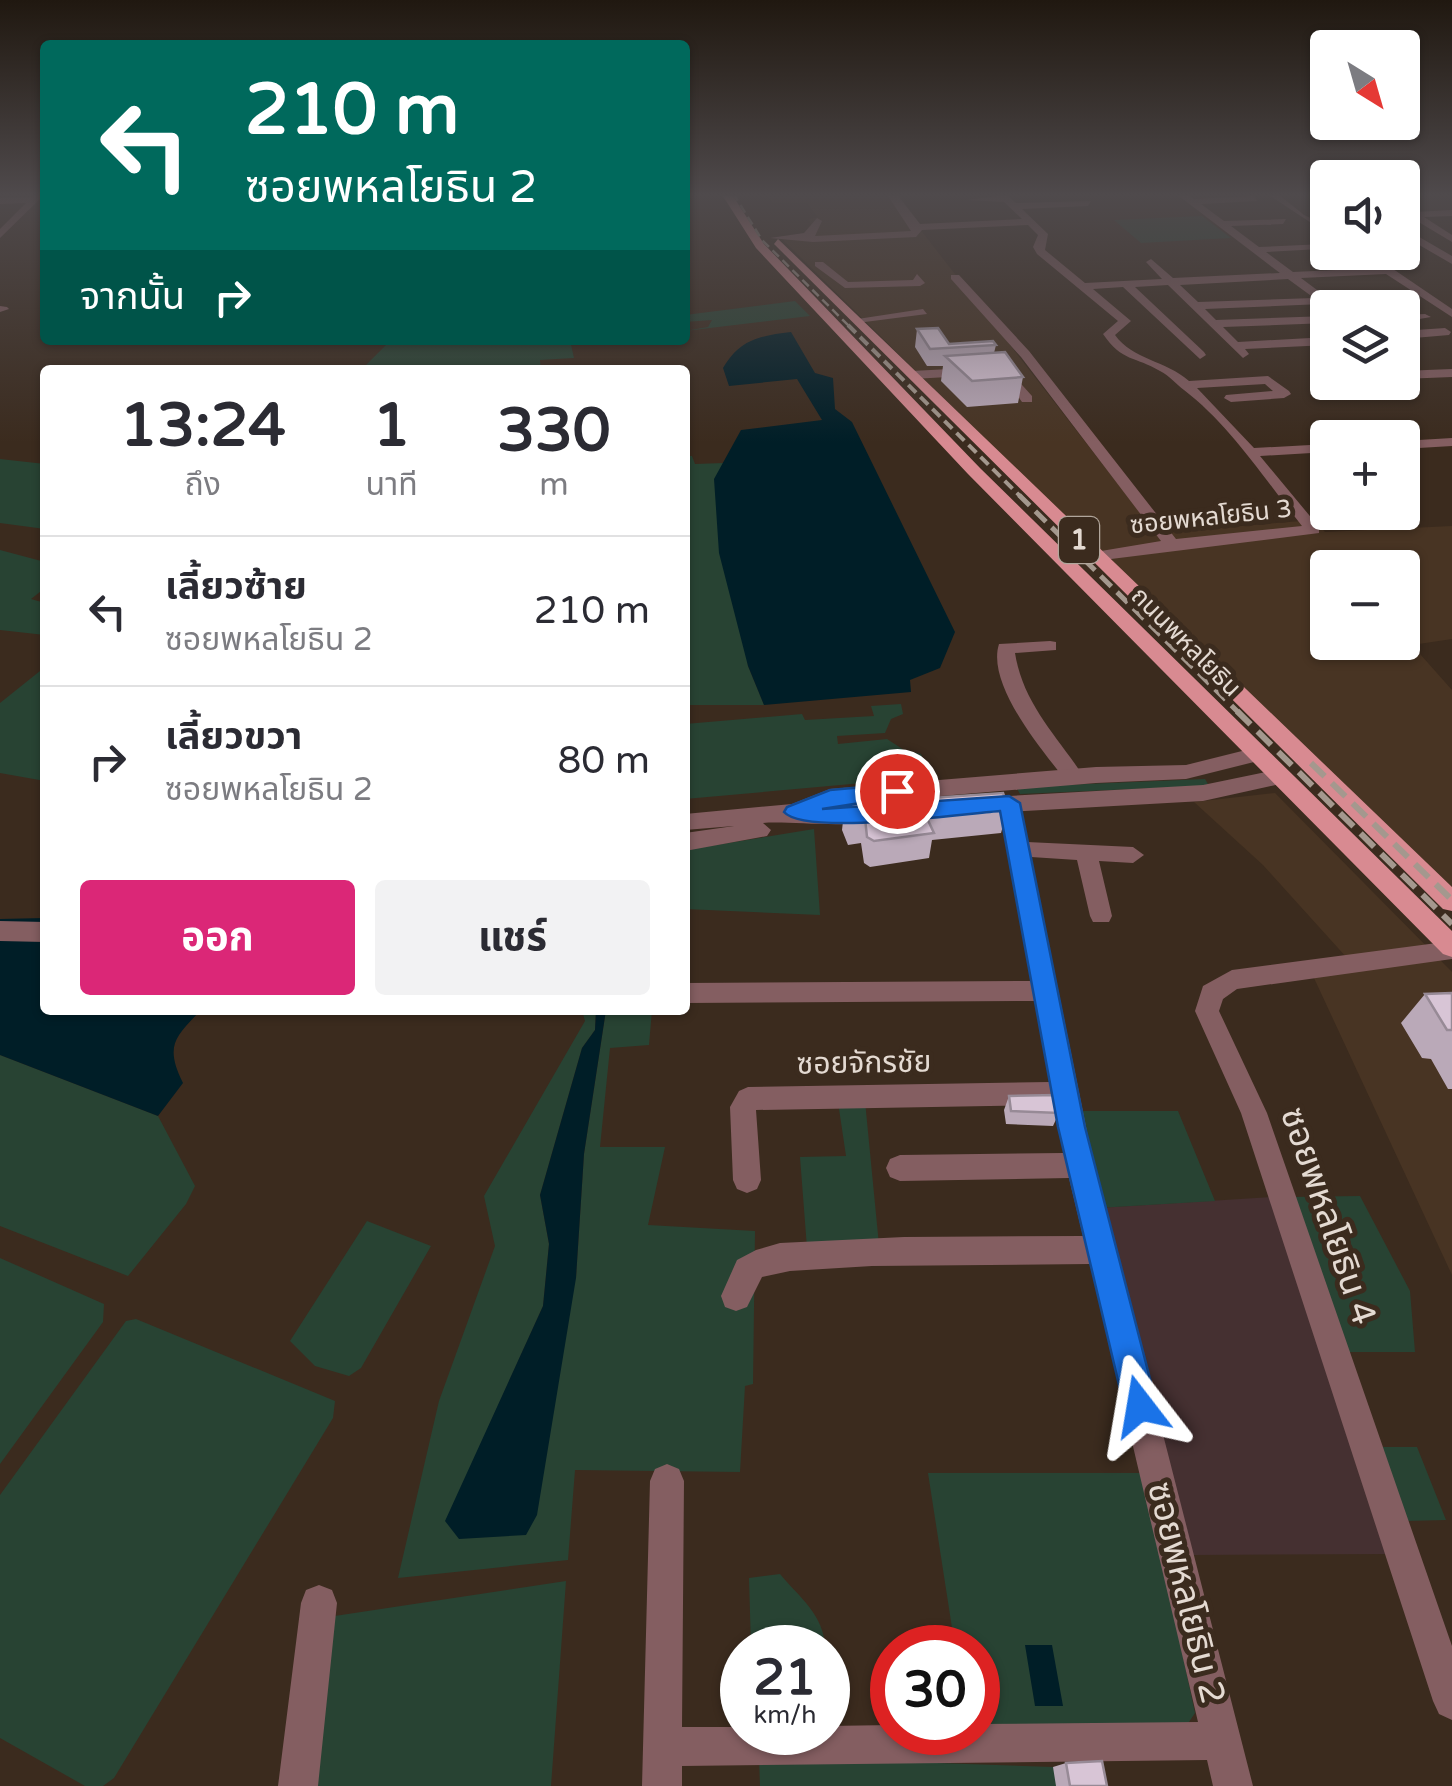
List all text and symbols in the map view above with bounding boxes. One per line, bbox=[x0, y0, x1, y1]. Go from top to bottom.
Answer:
north arrow bbox=[1310, 30, 1420, 140]
map controls bbox=[1310, 30, 1420, 660]
text: 210 m bbox=[245, 69, 459, 153]
icon: left bbox=[80, 80, 210, 210]
button: sound bbox=[1310, 160, 1420, 270]
text: ซอยพหลโยธิน 2 bbox=[245, 161, 537, 215]
icon: right bbox=[205, 270, 260, 325]
text: จากนั้น bbox=[80, 274, 185, 320]
button: layers bbox=[1310, 290, 1420, 400]
text: 13:24 bbox=[120, 390, 286, 462]
text: 1 bbox=[373, 390, 410, 462]
text: 330 bbox=[497, 395, 610, 467]
button: + bbox=[1310, 420, 1420, 530]
text: ถึง bbox=[185, 466, 221, 504]
text: นาที bbox=[366, 466, 418, 504]
text: m bbox=[539, 466, 569, 504]
street label: ซอยพหลโยธิน 3 bbox=[1129, 494, 1293, 540]
road number: 1 bbox=[1059, 517, 1099, 563]
button: − bbox=[1310, 550, 1420, 660]
text: เลี้ยวซ้าย bbox=[165, 564, 307, 610]
street label: ถนนพหลโยธิน bbox=[1125, 581, 1247, 703]
icon: left bbox=[80, 584, 135, 639]
text: 210 m bbox=[534, 588, 650, 634]
text: ซอยพหลโยธิน 2 bbox=[165, 621, 373, 659]
text: เลี้ยวขวา bbox=[165, 714, 302, 760]
icon: right bbox=[80, 734, 135, 789]
text: 80 m bbox=[558, 738, 650, 784]
pin bbox=[855, 749, 940, 834]
icon: arrive bbox=[870, 764, 925, 819]
text: ซอยพหลโยธิน 2 bbox=[165, 771, 373, 809]
button: ออก bbox=[80, 880, 355, 995]
button: แชร์ bbox=[375, 880, 650, 995]
street label: ซอยจักรชัย bbox=[796, 1043, 932, 1083]
street label: ซอยพหลโยธิน 4 bbox=[1271, 1102, 1385, 1330]
position arrow bbox=[1088, 1354, 1192, 1458]
street label: ซอยพหลโยธิน 2 bbox=[1138, 1478, 1234, 1708]
speed limit sign: 30 bbox=[870, 1625, 1000, 1755]
text: 21 bbox=[754, 1648, 816, 1708]
text: km/h bbox=[754, 1700, 816, 1730]

